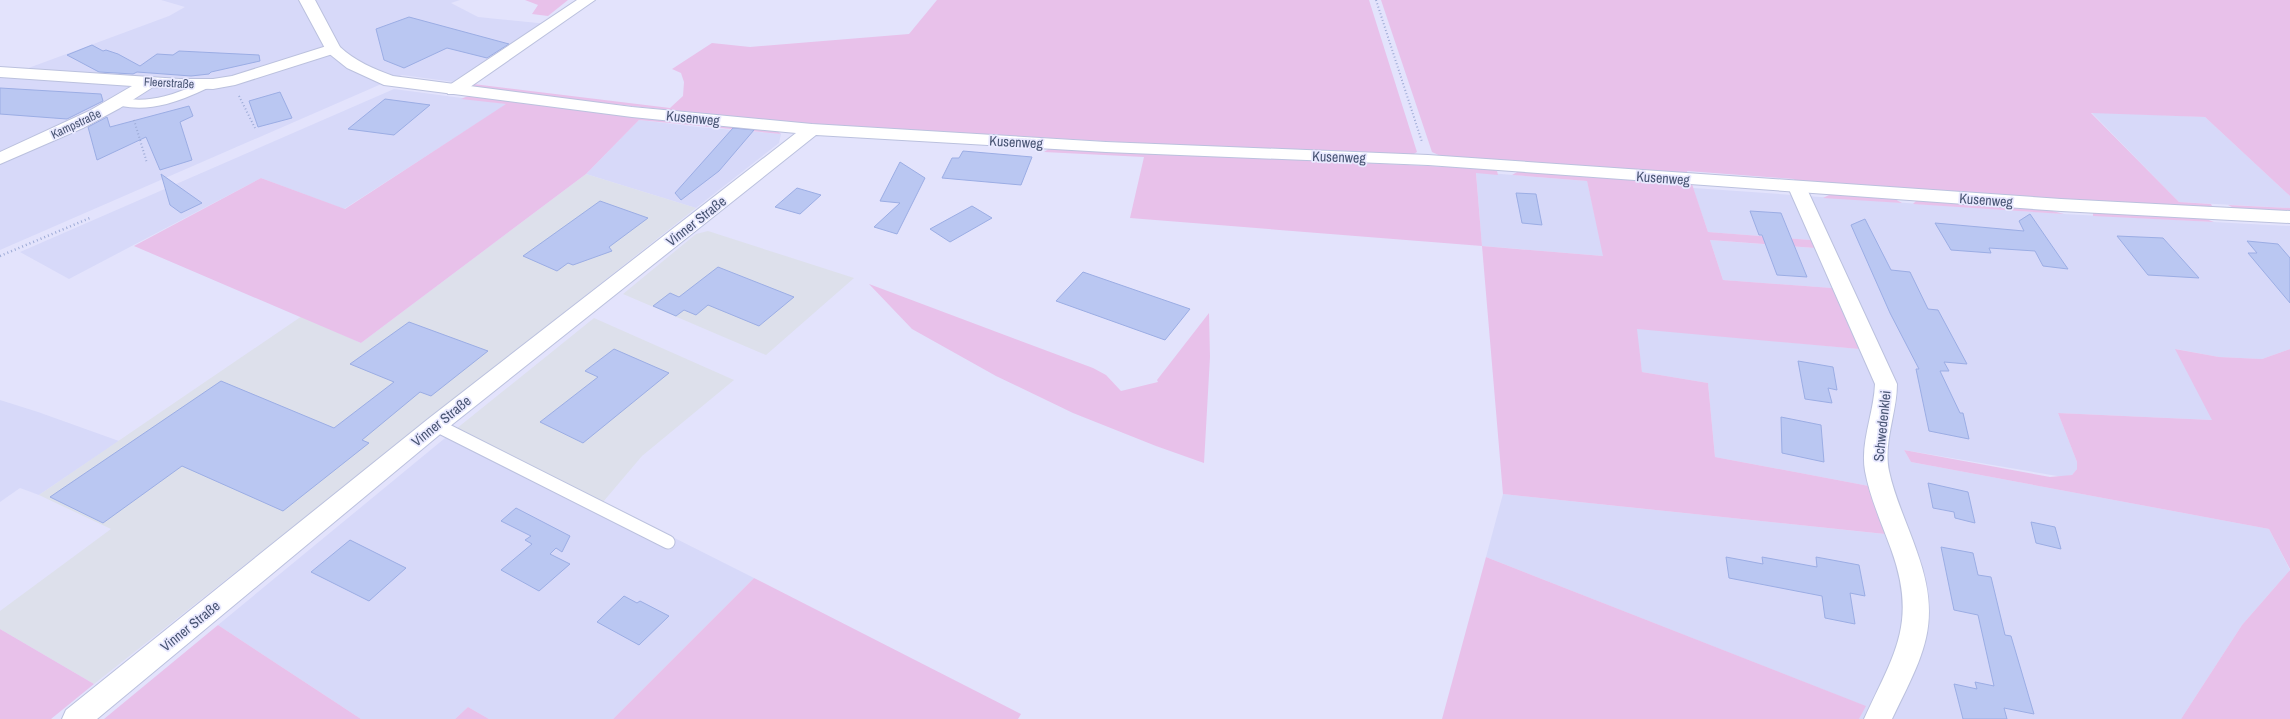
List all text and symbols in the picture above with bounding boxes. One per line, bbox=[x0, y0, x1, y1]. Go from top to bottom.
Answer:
street label: Fleerstraße bbox=[143, 74, 195, 92]
street label: Kampstraße bbox=[48, 105, 104, 143]
street label: Kusenweg bbox=[665, 106, 721, 130]
street label: Kusenweg bbox=[989, 132, 1044, 152]
street label: Kusenweg bbox=[1312, 147, 1367, 167]
street label: Kusenweg bbox=[1636, 167, 1691, 189]
street label: Kusenweg bbox=[1959, 189, 2014, 211]
street label: Vinner Straße bbox=[662, 192, 730, 250]
street label: Schwedenklei bbox=[1869, 390, 1895, 462]
street label: Vinner Straße bbox=[408, 392, 474, 450]
street label: Vinner Straße bbox=[157, 597, 223, 655]

